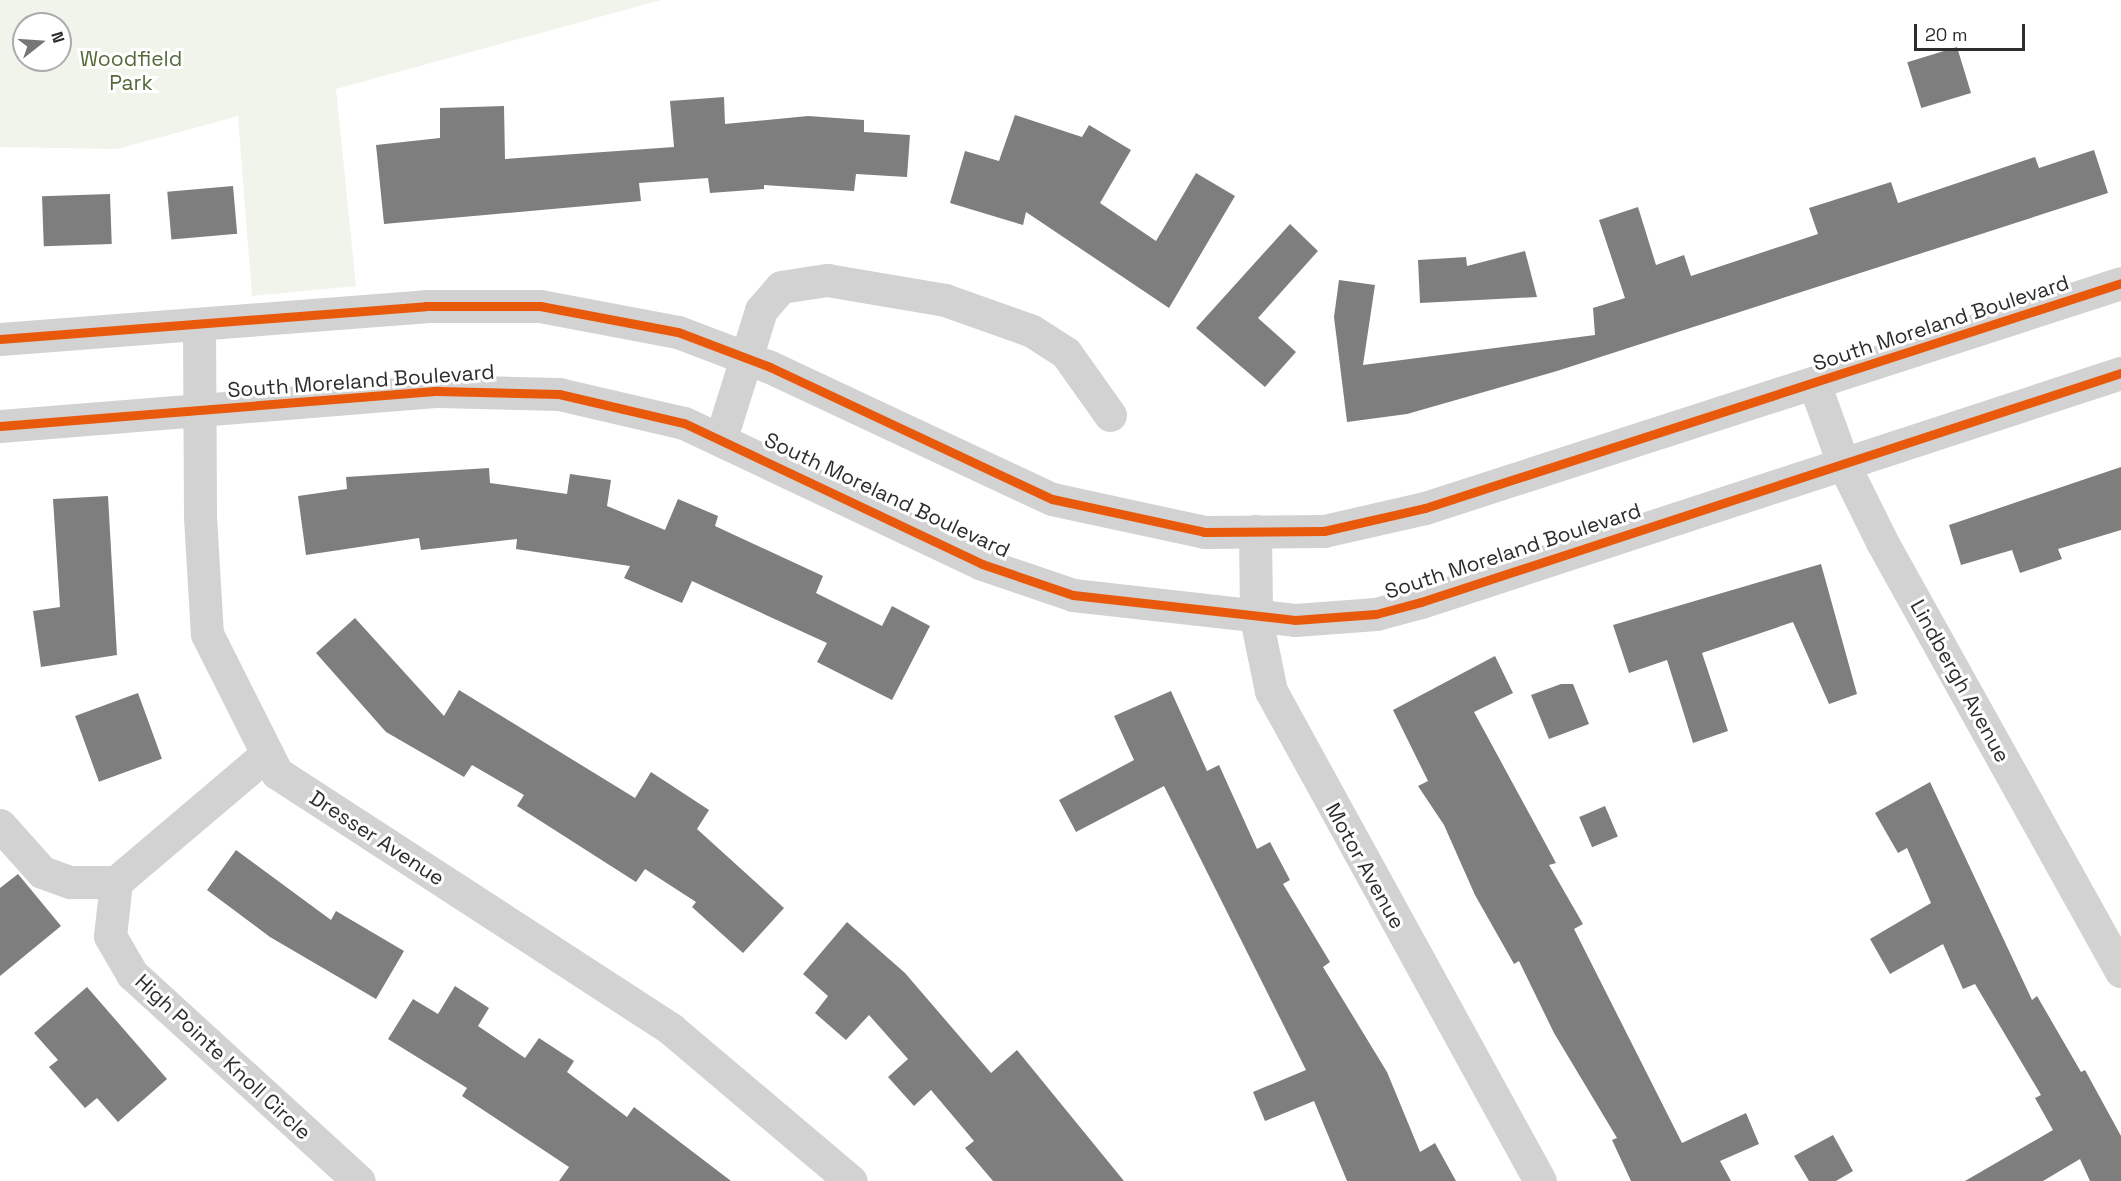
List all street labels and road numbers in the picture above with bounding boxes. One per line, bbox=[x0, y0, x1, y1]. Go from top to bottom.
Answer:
street label: South Moreland Boulevard bbox=[1810, 270, 2072, 376]
street label: South Moreland Boulevard bbox=[227, 359, 495, 403]
street label: South Moreland Boulevard bbox=[760, 427, 1014, 563]
street label: South Moreland Boulevard bbox=[1382, 498, 1644, 604]
street label: Lindbergh Avenue bbox=[1905, 595, 2015, 767]
street label: Dresser Avenue bbox=[305, 785, 449, 891]
street label: Motor Avenue bbox=[1320, 798, 1410, 934]
street label: High Pointe Knoll Circle bbox=[130, 969, 316, 1145]

